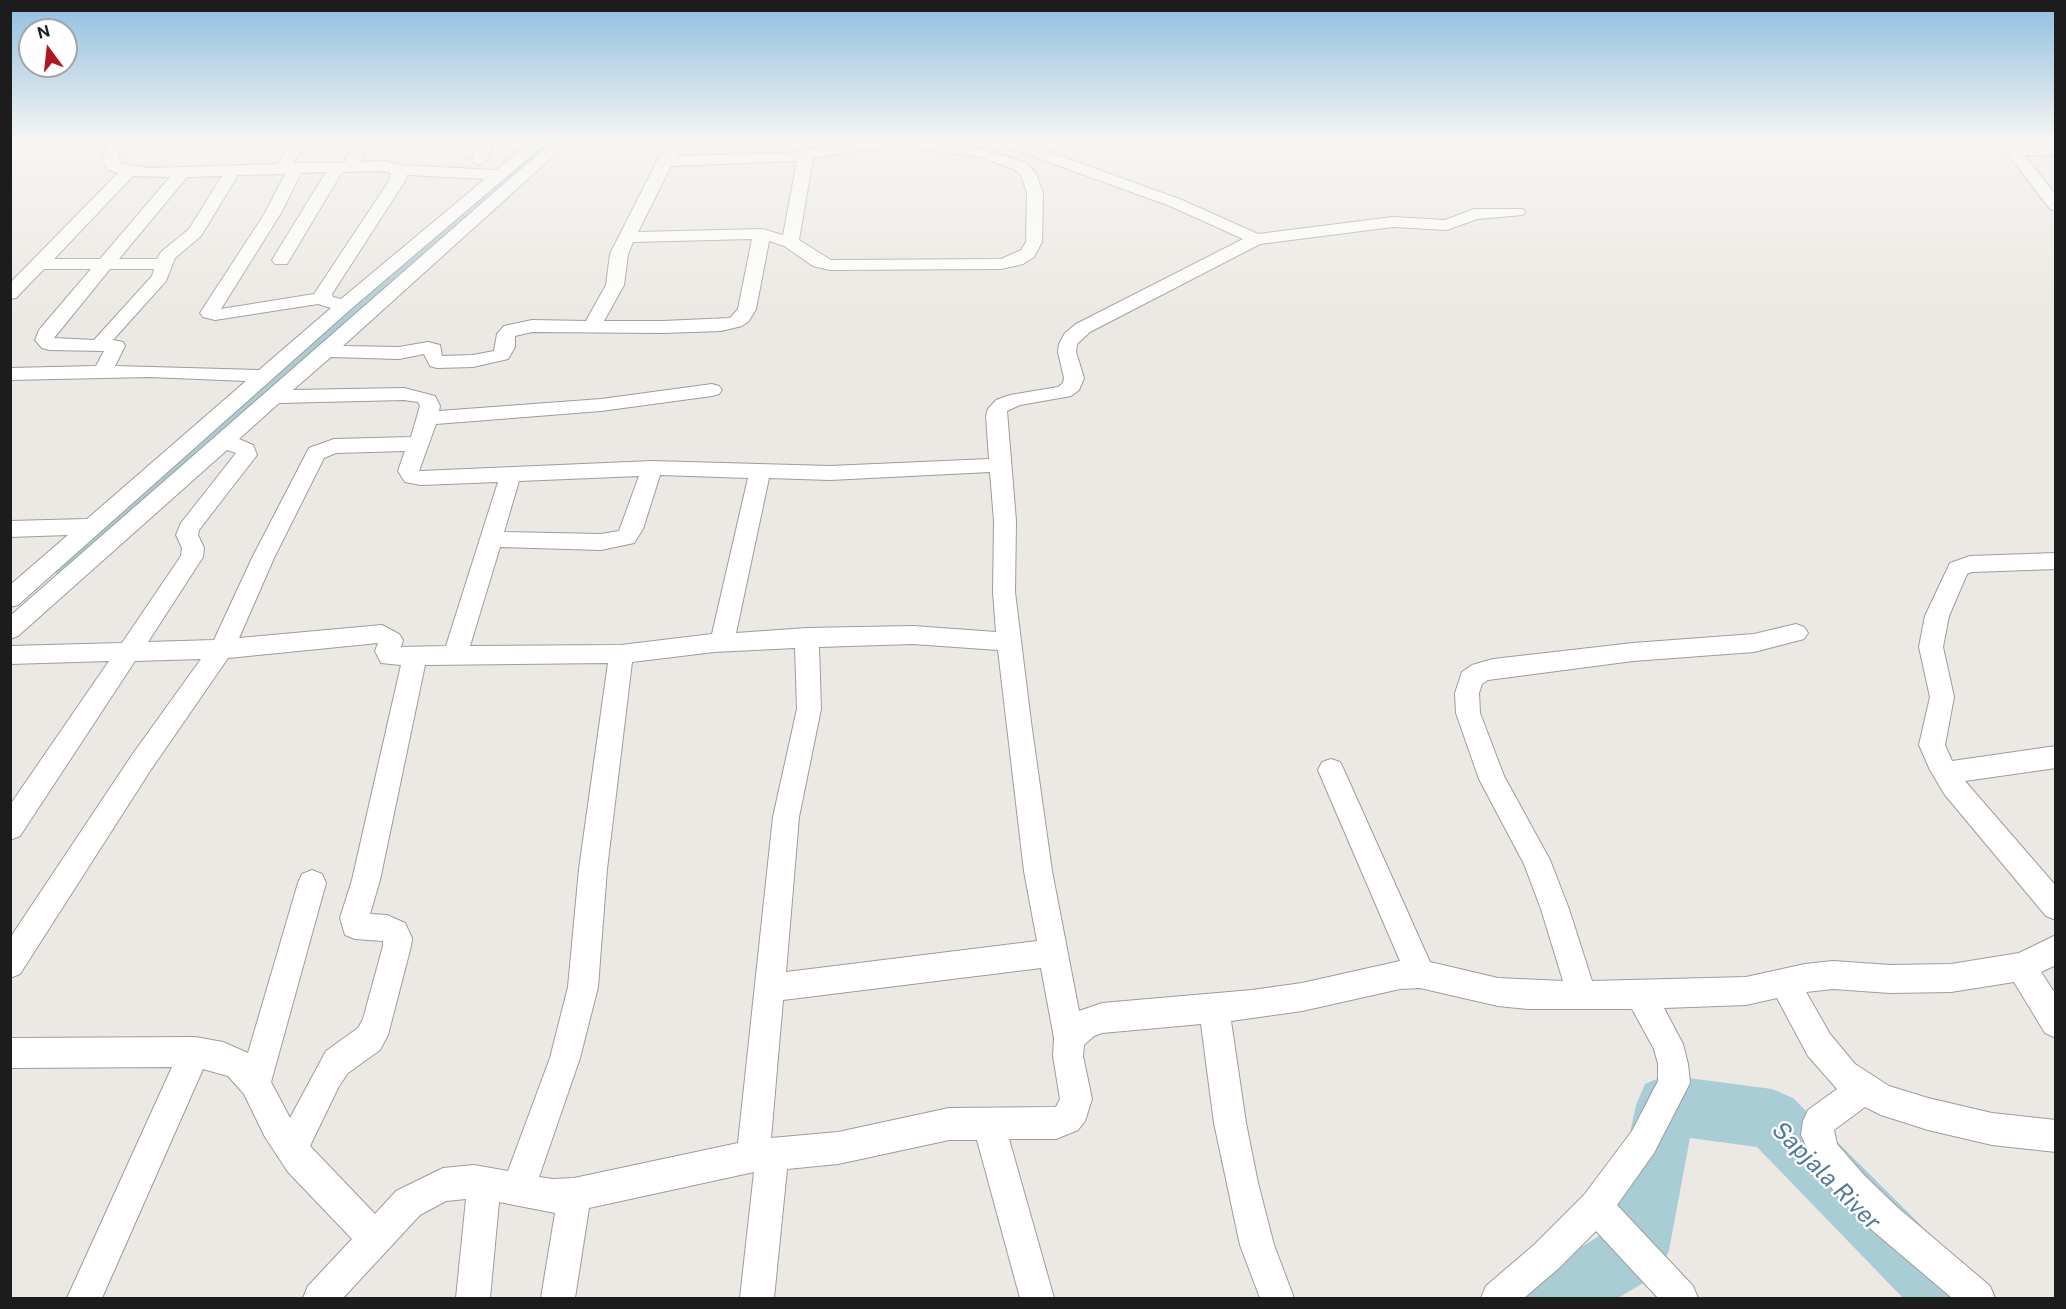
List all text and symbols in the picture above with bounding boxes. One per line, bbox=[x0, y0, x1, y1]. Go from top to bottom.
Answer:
north arrow bbox=[18, 18, 78, 78]
text: N bbox=[35, 21, 52, 43]
water label: Sapjala River bbox=[1766, 1116, 1886, 1236]

